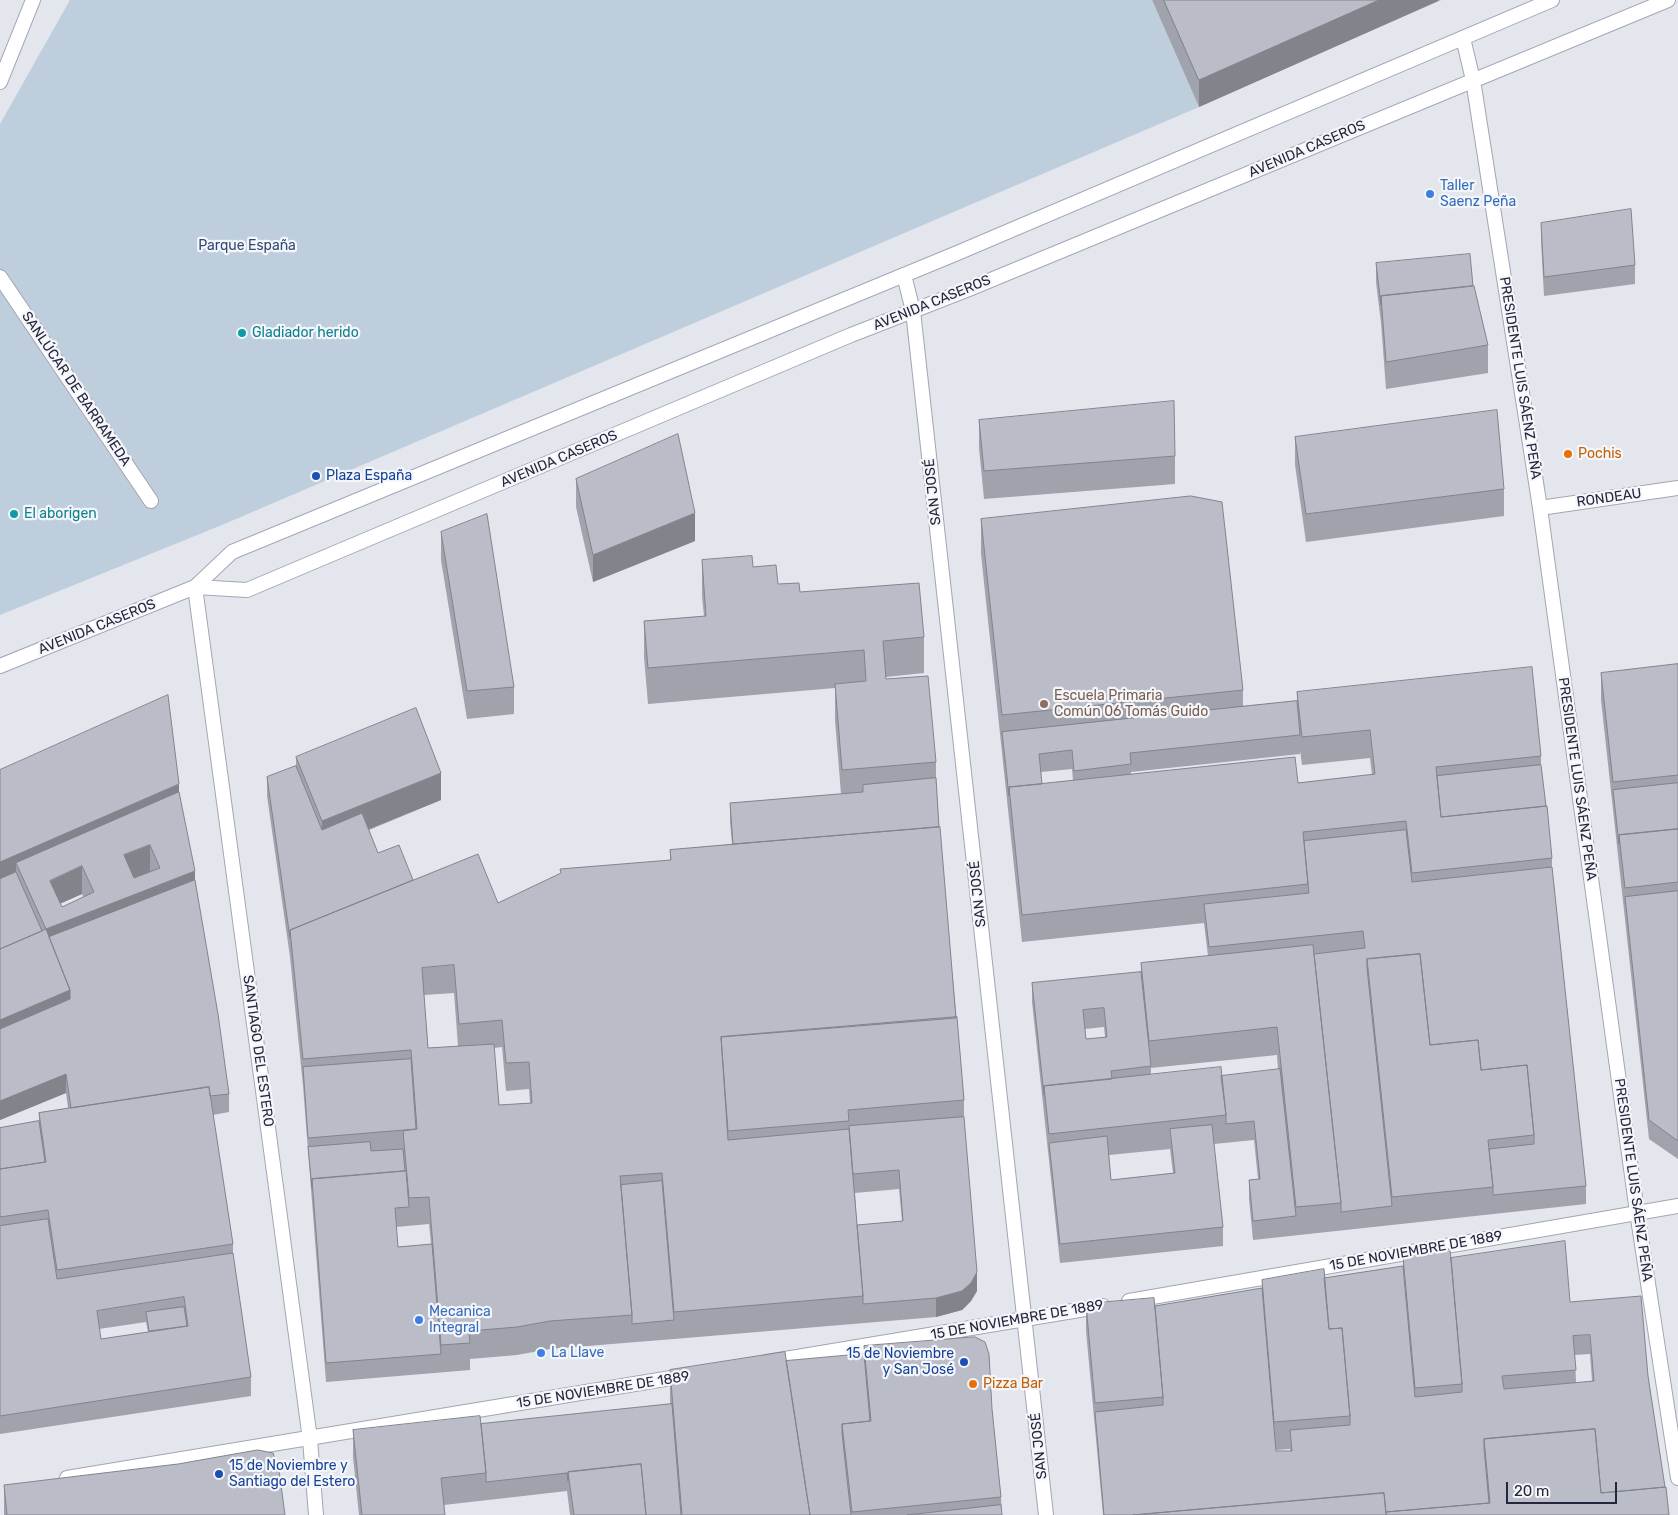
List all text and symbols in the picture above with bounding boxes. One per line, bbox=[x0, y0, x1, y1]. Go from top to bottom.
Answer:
street label: AVENIDA CASEROS bbox=[1246, 117, 1368, 181]
place label: Taller Saenz Peña bbox=[1440, 178, 1516, 210]
marker: Taller Saenz Peña bbox=[1424, 188, 1436, 200]
park label: Parque España bbox=[198, 238, 296, 254]
street label: AVENIDA CASEROS bbox=[871, 272, 993, 334]
street label: PRESIDENTE LUIS SÁENZ PEÑA bbox=[1496, 275, 1544, 481]
street label: SANLÚCAR DE BARRAMEDA bbox=[18, 309, 134, 469]
place label: Gladiador herido bbox=[252, 325, 359, 341]
marker: Gladiador herido bbox=[236, 327, 248, 339]
street label: AVENIDA CASEROS bbox=[498, 427, 620, 491]
place label: Pochis bbox=[1578, 446, 1622, 462]
marker: Pochis bbox=[1562, 448, 1574, 460]
street label: SAN JOSÉ bbox=[921, 458, 945, 526]
place label: Plaza España bbox=[326, 468, 412, 484]
marker: Plaza España bbox=[310, 470, 322, 482]
street label: RONDEAU bbox=[1575, 485, 1643, 511]
place label: El aborigen bbox=[24, 506, 97, 522]
marker: El aborigen bbox=[8, 508, 20, 520]
street label: AVENIDA CASEROS bbox=[36, 596, 158, 658]
street label: PRESIDENTE LUIS SÁENZ PEÑA bbox=[1554, 676, 1600, 882]
place label: Escuela Primaria Común 06 Tomás Guido bbox=[1054, 688, 1208, 720]
marker: Escuela Primaria Común 06 Tomás Guido bbox=[1038, 698, 1050, 710]
street label: SAN JOSÉ bbox=[966, 860, 990, 928]
street label: SANTIAGO DEL ESTERO bbox=[239, 974, 277, 1128]
street label: PRESIDENTE LUIS SÁENZ PEÑA bbox=[1610, 1077, 1656, 1283]
street label: 15 DE NOVIEMBRE DE 1889 bbox=[1328, 1228, 1504, 1274]
street label: 15 DE NOVIEMBRE DE 1889 bbox=[929, 1297, 1105, 1343]
place label: Mecanica Integral bbox=[429, 1304, 491, 1336]
marker: Mecanica Integral bbox=[413, 1314, 425, 1326]
place label: La Llave bbox=[551, 1345, 604, 1361]
place label: 15 de Noviembre y San José bbox=[846, 1346, 954, 1378]
marker: La Llave bbox=[535, 1347, 547, 1359]
marker: 15 de Noviembre y San José bbox=[958, 1356, 970, 1368]
street label: 15 DE NOVIEMBRE DE 1889 bbox=[515, 1368, 691, 1412]
place label: Pizza Bar bbox=[983, 1376, 1043, 1392]
marker: Pizza Bar bbox=[967, 1378, 979, 1390]
street label: SAN JOSÉ bbox=[1027, 1412, 1051, 1480]
place label: 15 de Noviembre y Santiago del Estero bbox=[229, 1458, 355, 1490]
marker: 15 de Noviembre y Santiago del Estero bbox=[213, 1468, 225, 1480]
scale bar bbox=[1508, 1472, 1619, 1504]
text: 20 m bbox=[1514, 1482, 1549, 1500]

